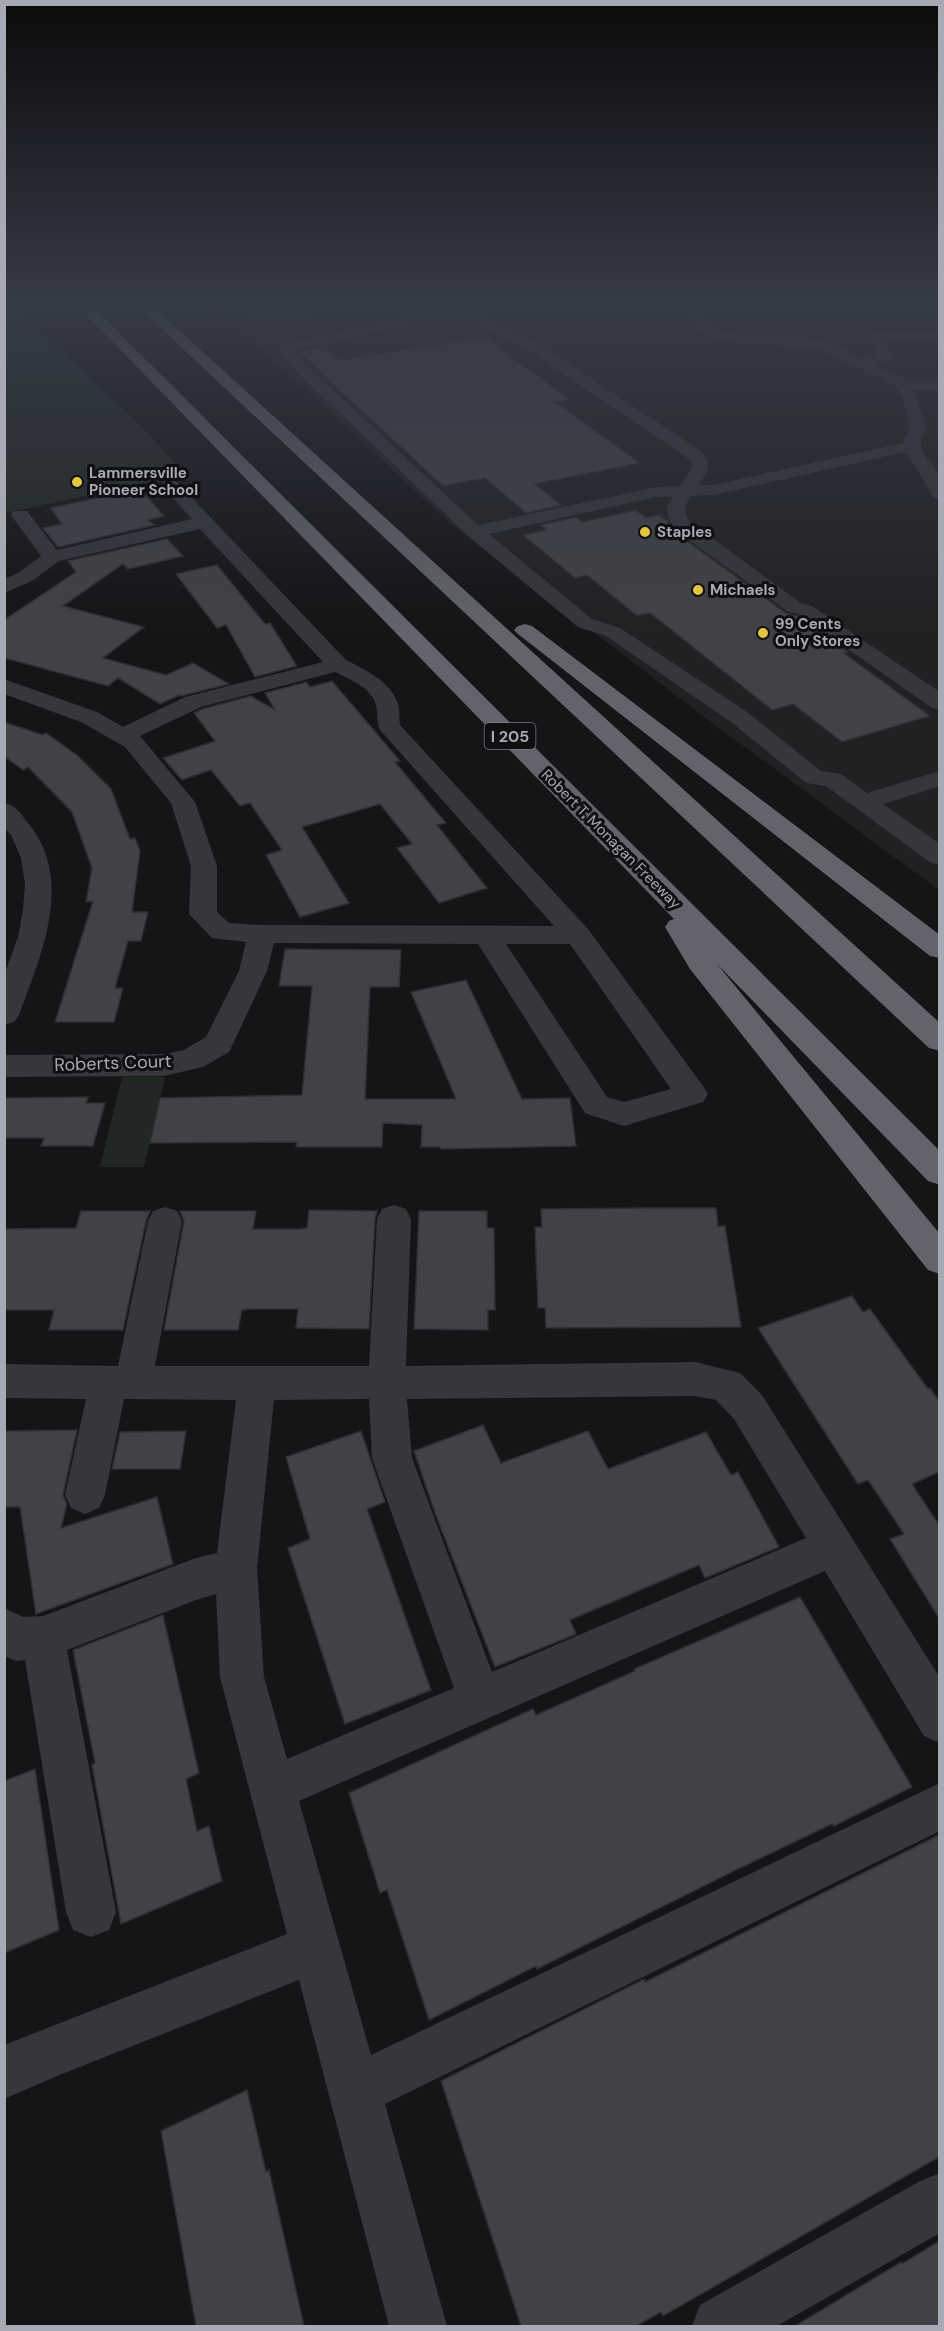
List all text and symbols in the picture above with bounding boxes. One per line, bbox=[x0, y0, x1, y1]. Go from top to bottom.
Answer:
place label: Lammersville Pioneer School bbox=[89, 463, 198, 500]
marker: Lammersville Pioneer School bbox=[70, 475, 84, 489]
place label: Staples bbox=[657, 522, 712, 542]
marker: Staples bbox=[638, 525, 652, 539]
place label: Michaels bbox=[710, 580, 776, 600]
marker: Michaels bbox=[691, 583, 705, 597]
place label: 99 Cents Only Stores bbox=[775, 614, 860, 651]
marker: 99 Cents Only Stores bbox=[756, 626, 770, 640]
road number: I 205 bbox=[484, 723, 536, 749]
street label: Robert T. Monagan Freeway bbox=[537, 765, 686, 914]
street label: Roberts Court bbox=[54, 1049, 172, 1077]

